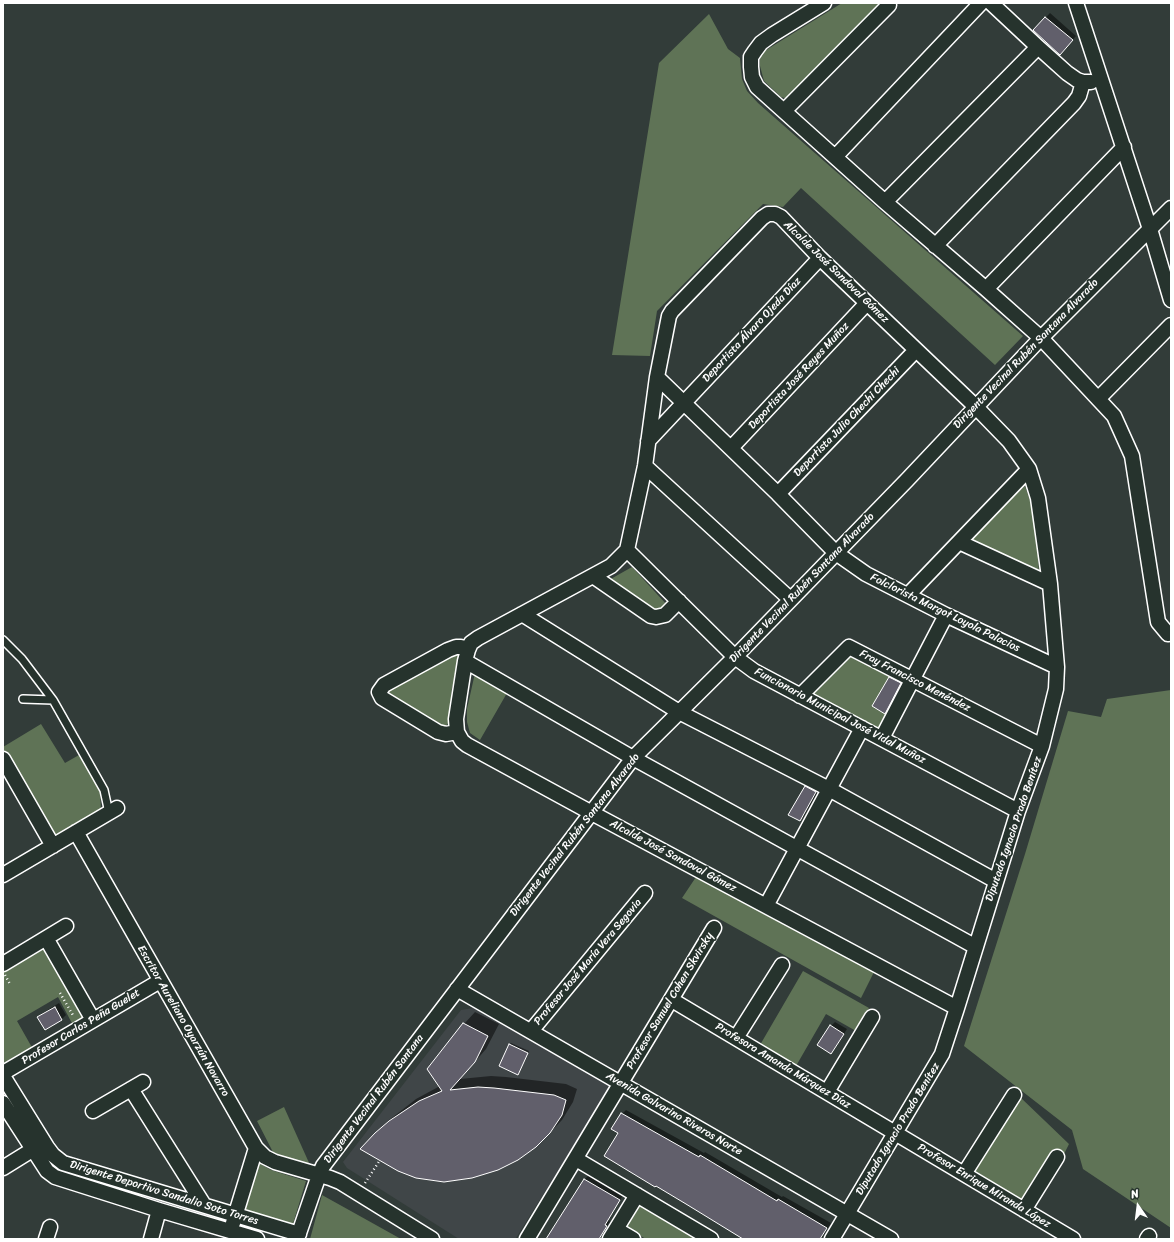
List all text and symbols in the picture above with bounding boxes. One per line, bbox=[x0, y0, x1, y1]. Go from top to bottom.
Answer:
street label: Alcalde José Sandoval Gómez bbox=[781, 218, 891, 326]
street label: Deportista Álvaro Ojeda Díaz bbox=[700, 275, 804, 385]
street label: Dirigente Vecinal Rubén Santana Alvarado bbox=[951, 276, 1101, 432]
street label: Deportista José Reyes Muñoz bbox=[746, 320, 852, 432]
street label: Deportista Julio Chechi Chechi bbox=[791, 364, 903, 480]
street label: Dirigente Vecinal Rubén Santana Alvarado bbox=[727, 510, 877, 666]
street label: Folclorista Margot Loyola Palacios bbox=[868, 571, 1022, 655]
street label: Fray Francisco Menéndez bbox=[857, 647, 973, 715]
street label: Funcionario Municipal José Vidal Muñoz bbox=[752, 665, 928, 767]
street label: Dirigente Vecinal Rubén Santana Alvarado bbox=[507, 751, 643, 919]
street label: Diputado Ignacio Prado Benítez bbox=[983, 755, 1045, 903]
street label: Alcalde José Sandoval Gómez bbox=[608, 817, 738, 895]
street label: Profesor José María Vera Segovia bbox=[531, 896, 645, 1028]
street label: Profesor Samuel Cohen Skvirsky bbox=[624, 930, 716, 1072]
street label: Escritor Aureliano Oyarzún Navarro bbox=[134, 943, 232, 1099]
street label: Profesor Carlos Peña Guelet bbox=[19, 986, 143, 1068]
street label: Profesora Amanda Márquez Díaz bbox=[713, 1020, 853, 1112]
street label: Dirigente Vecinal Rubén Santana bbox=[321, 1032, 427, 1166]
street label: Diputado Ignacio Prado Benítez bbox=[853, 1060, 943, 1198]
street label: Avenida Galvarino Riveros Norte bbox=[604, 1069, 744, 1159]
street label: Profesor Enrique Miranda López bbox=[915, 1141, 1053, 1231]
street label: Dirigente Deportivo Sandalio Soto Torres bbox=[68, 1158, 260, 1228]
text: N bbox=[1129, 1184, 1141, 1204]
north arrow bbox=[1118, 1186, 1158, 1226]

